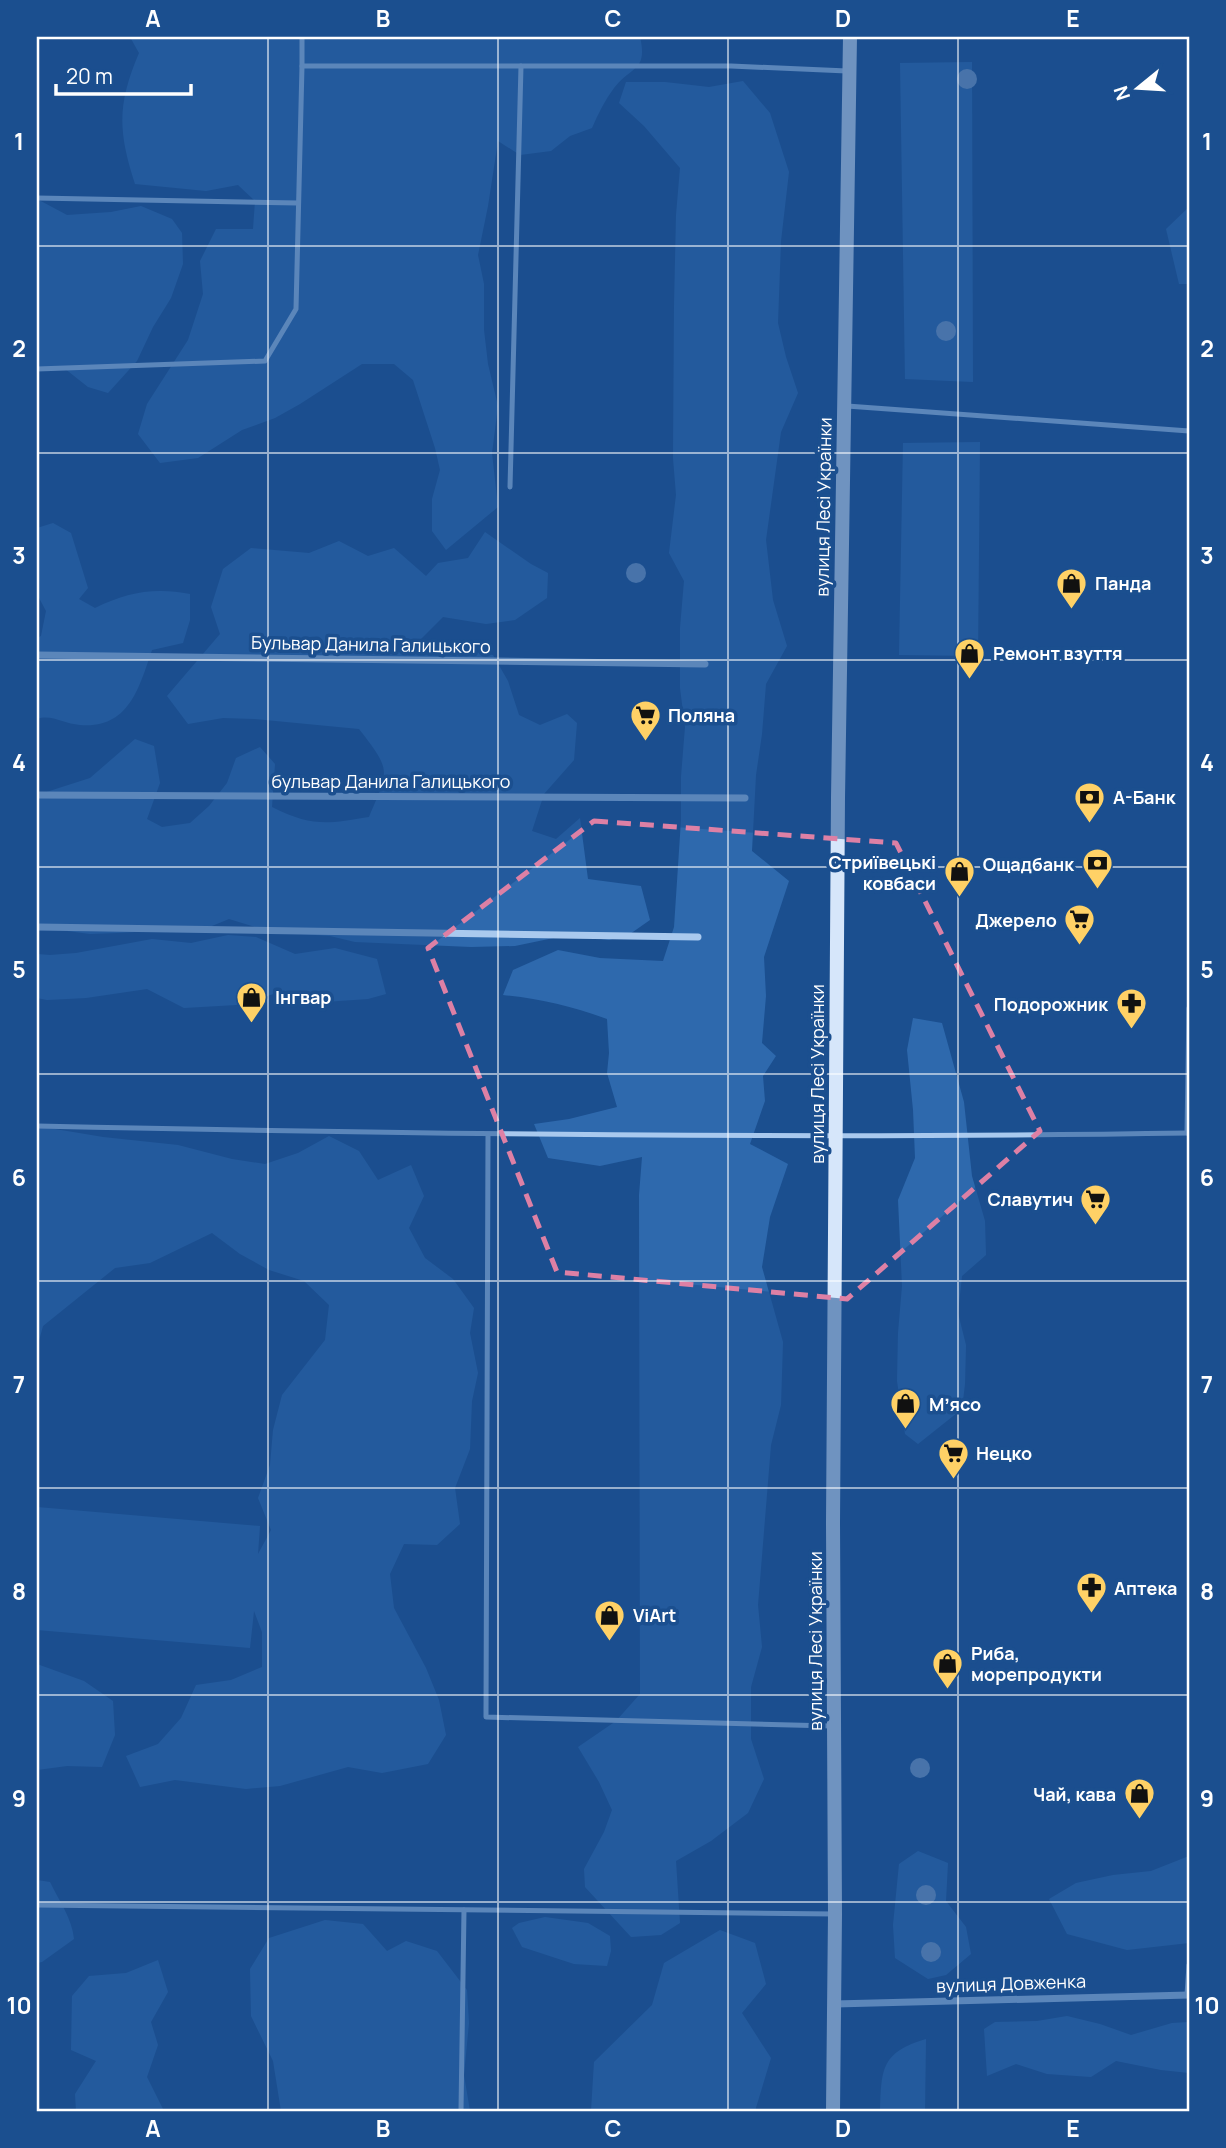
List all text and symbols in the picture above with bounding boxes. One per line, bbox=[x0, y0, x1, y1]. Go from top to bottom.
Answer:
text: A bbox=[145, 2, 161, 34]
text: B bbox=[376, 2, 390, 34]
text: C bbox=[605, 2, 622, 34]
text: D bbox=[835, 2, 851, 34]
text: E bbox=[1066, 2, 1080, 34]
scale bar bbox=[56, 52, 191, 96]
north arrow bbox=[1104, 52, 1174, 122]
text: 20 m bbox=[66, 62, 113, 90]
text: N bbox=[1107, 83, 1136, 104]
text: 1 bbox=[14, 125, 24, 157]
text: 1 bbox=[1202, 125, 1212, 157]
text: 2 bbox=[12, 332, 26, 364]
text: 2 bbox=[1200, 332, 1214, 364]
street label: вулиця Лесі Українки bbox=[809, 417, 837, 597]
text: 3 bbox=[12, 539, 26, 571]
text: 3 bbox=[1200, 539, 1214, 571]
shop icon: Панда bbox=[1055, 566, 1089, 610]
place label: Панда bbox=[1095, 571, 1151, 595]
street label: Бульвар Данила Галицького bbox=[251, 630, 491, 658]
shop icon: Ремонт взуття bbox=[953, 636, 987, 680]
place label: Ремонт взуття bbox=[993, 641, 1123, 665]
supermarket icon: Поляна bbox=[628, 698, 662, 742]
place label: Поляна bbox=[668, 703, 735, 727]
text: 4 bbox=[12, 746, 26, 778]
text: 4 bbox=[1200, 746, 1214, 778]
street label: бульвар Данила Галицького bbox=[272, 769, 510, 793]
bank icon: А-Банк bbox=[1073, 780, 1107, 824]
place label: А-Банк bbox=[1113, 785, 1177, 809]
bank icon: Ощадбанк bbox=[1080, 847, 1114, 891]
place label: Стриївецькі ковбаси bbox=[828, 850, 936, 895]
place label: Ощадбанк bbox=[983, 852, 1075, 876]
shop icon: Стриївецькі ковбаси bbox=[942, 855, 976, 899]
supermarket icon: Джерело bbox=[1063, 903, 1097, 947]
place label: Джерело bbox=[975, 908, 1057, 932]
text: 5 bbox=[12, 953, 26, 985]
text: 5 bbox=[1200, 953, 1214, 985]
shop icon: Інгвар bbox=[235, 980, 269, 1024]
street label: вулиця Лесі Українки bbox=[805, 984, 829, 1164]
place label: Інгвар bbox=[275, 985, 331, 1009]
pharmacy icon: Подорожник bbox=[1114, 987, 1148, 1031]
place label: Подорожник bbox=[994, 992, 1109, 1016]
text: 6 bbox=[12, 1161, 26, 1193]
text: 6 bbox=[1200, 1161, 1214, 1193]
supermarket icon: Славутич bbox=[1079, 1182, 1113, 1226]
place label: Славутич bbox=[987, 1187, 1073, 1211]
text: 7 bbox=[13, 1368, 25, 1400]
text: 7 bbox=[1201, 1368, 1213, 1400]
shop icon: Мʼясо bbox=[889, 1387, 923, 1431]
place label: Мʼясо bbox=[929, 1392, 981, 1416]
supermarket icon: Нецко bbox=[936, 1436, 970, 1480]
place label: Нецко bbox=[976, 1441, 1032, 1465]
street label: вулиця Лесі Українки bbox=[803, 1551, 827, 1731]
pharmacy icon: Аптека bbox=[1074, 1571, 1108, 1615]
text: 8 bbox=[12, 1575, 26, 1607]
text: 8 bbox=[1200, 1575, 1214, 1607]
place label: Аптека bbox=[1114, 1576, 1177, 1600]
shop icon: ViArt bbox=[593, 1598, 627, 1642]
place label: ViArt bbox=[633, 1603, 676, 1627]
place label: Риба, морепродукти bbox=[971, 1641, 1102, 1686]
shop icon: Риба, морепродукти bbox=[931, 1646, 965, 1690]
shop icon: Чай, кава bbox=[1122, 1777, 1156, 1821]
text: 9 bbox=[12, 1782, 26, 1814]
place label: Чай, кава bbox=[1033, 1782, 1116, 1806]
text: 9 bbox=[1200, 1782, 1214, 1814]
street label: вулиця Довженка bbox=[936, 1968, 1086, 1998]
text: 10 bbox=[6, 1989, 32, 2021]
text: 10 bbox=[1194, 1989, 1220, 2021]
text: A bbox=[145, 2112, 161, 2144]
text: B bbox=[376, 2112, 390, 2144]
text: C bbox=[605, 2112, 622, 2144]
text: D bbox=[835, 2112, 851, 2144]
text: E bbox=[1066, 2112, 1080, 2144]

